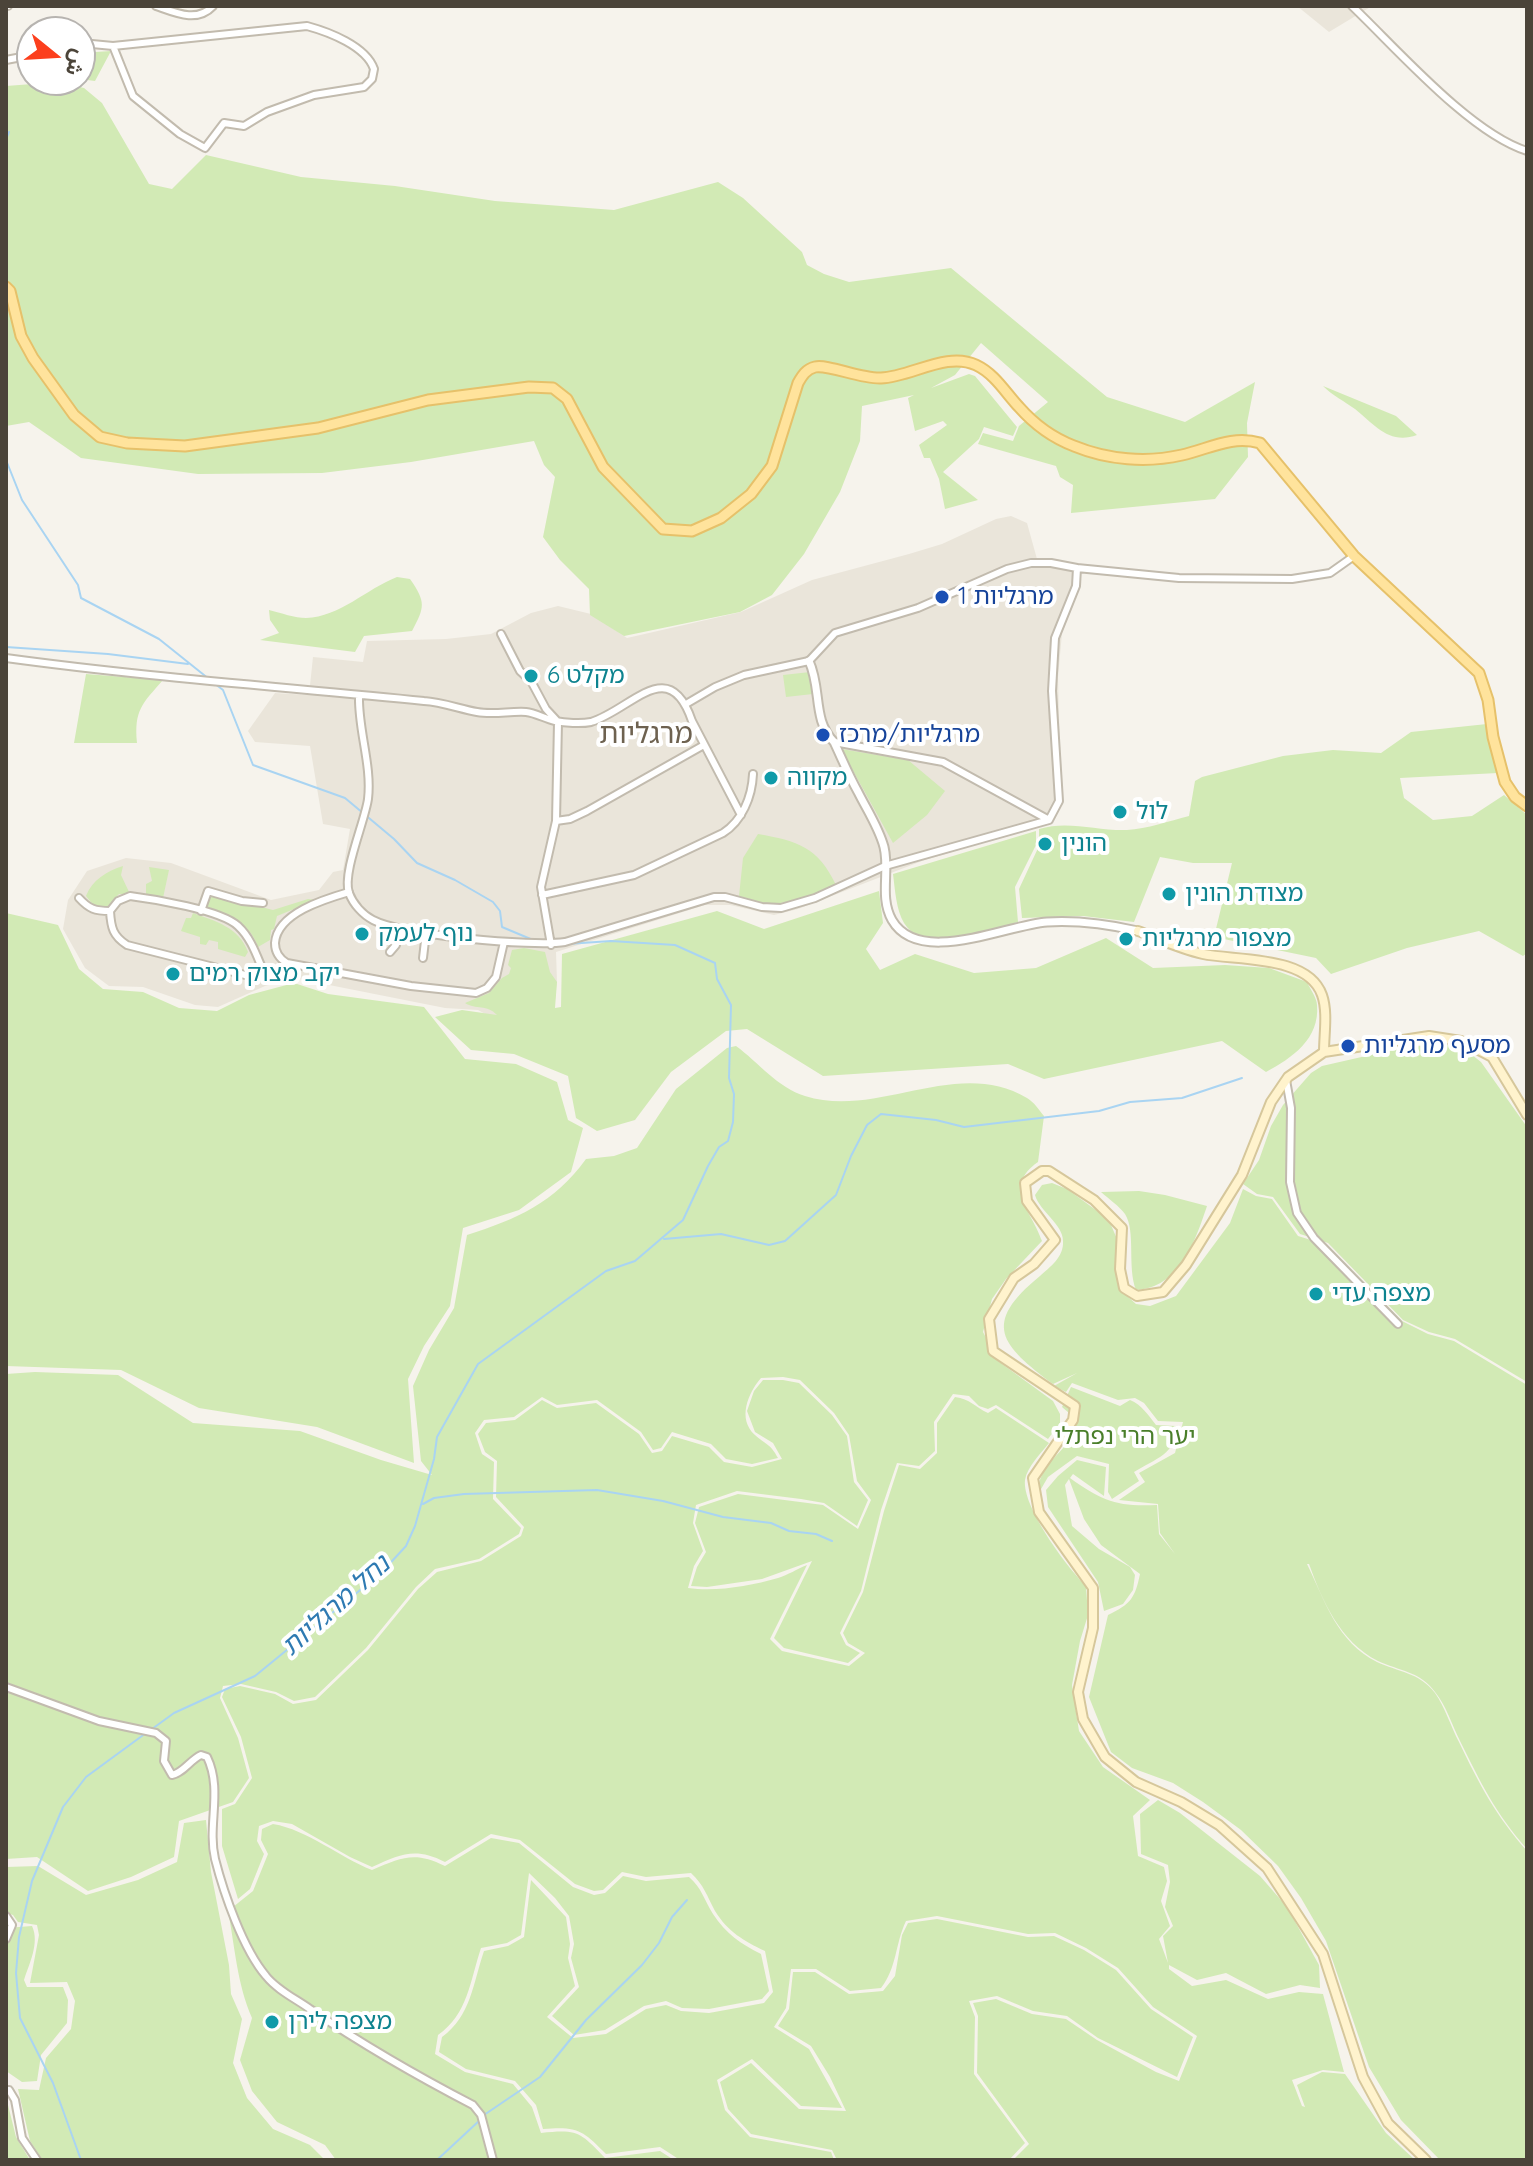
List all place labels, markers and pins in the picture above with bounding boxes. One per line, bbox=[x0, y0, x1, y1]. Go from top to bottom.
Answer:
place label: מרגליות 1 bbox=[958, 583, 1054, 611]
marker: מרגליות 1 bbox=[933, 588, 951, 606]
place label: מקלט 6 bbox=[547, 662, 625, 690]
marker: מקלט 6 bbox=[522, 667, 540, 685]
place label: מרגליות/מרכז bbox=[839, 721, 980, 749]
marker: מרגליות/מרכז bbox=[814, 726, 832, 744]
place label: מקווה bbox=[787, 764, 847, 792]
marker: מקווה bbox=[762, 769, 780, 787]
place label: לול bbox=[1136, 798, 1168, 826]
marker: לול bbox=[1111, 803, 1129, 821]
place label: הונין bbox=[1061, 830, 1107, 858]
marker: הונין bbox=[1036, 835, 1054, 853]
place label: מצודת הונין bbox=[1185, 880, 1303, 908]
marker: מצודת הונין bbox=[1160, 885, 1178, 903]
place label: נוף לעמק bbox=[378, 920, 473, 948]
marker: נוף לעמק bbox=[353, 925, 371, 943]
place label: מצפור מרגליות bbox=[1142, 925, 1291, 953]
marker: מצפור מרגליות bbox=[1117, 930, 1135, 948]
place label: יקב מצוק רמים bbox=[189, 960, 340, 988]
marker: יקב מצוק רמים bbox=[164, 965, 182, 983]
place label: מסעף מרגליות bbox=[1364, 1032, 1511, 1060]
marker: מסעף מרגליות bbox=[1339, 1037, 1357, 1055]
place label: מצפה עדי bbox=[1332, 1280, 1431, 1308]
marker: מצפה עדי bbox=[1307, 1285, 1325, 1303]
place label: מצפה לירן bbox=[288, 2008, 392, 2036]
marker: מצפה לירן bbox=[263, 2013, 281, 2031]

